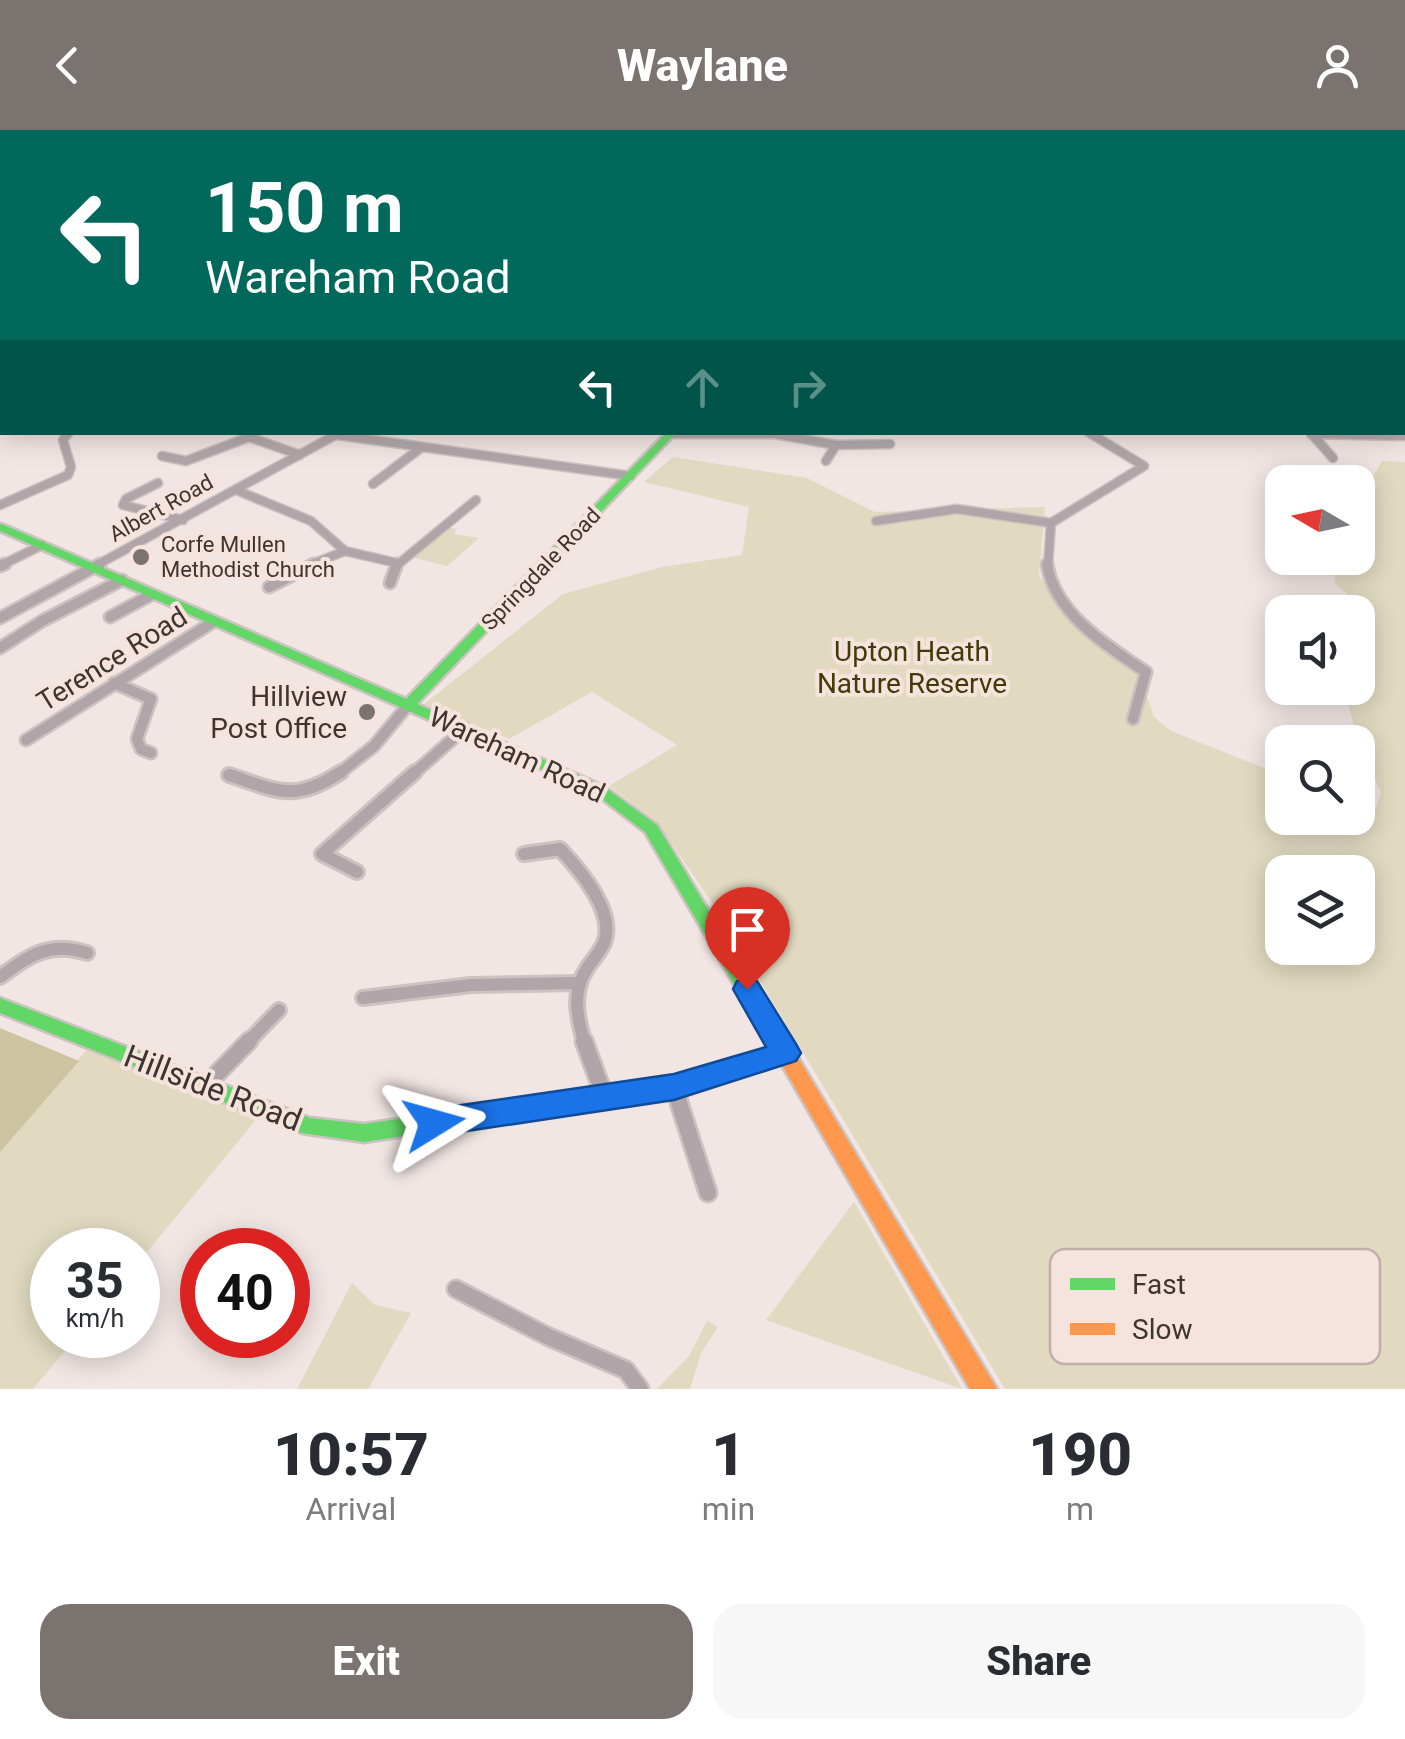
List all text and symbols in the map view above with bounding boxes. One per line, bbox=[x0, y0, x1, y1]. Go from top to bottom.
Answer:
icon: back bbox=[40, 38, 95, 93]
icon: person bbox=[1310, 38, 1365, 93]
text: Waylane bbox=[617, 39, 788, 92]
text: 150 m bbox=[205, 167, 404, 249]
icon: left bbox=[40, 170, 170, 300]
text: Wareham Road bbox=[205, 251, 511, 304]
icon: left bbox=[570, 360, 625, 415]
icon: ahead bbox=[675, 360, 730, 415]
icon: right bbox=[780, 360, 835, 415]
north arrow bbox=[1265, 465, 1375, 575]
map controls bbox=[1265, 465, 1375, 965]
street label: Albert Road bbox=[105, 469, 217, 547]
street label: Springdale Road bbox=[476, 503, 606, 635]
place label: Corfe Mullen Methodist Church bbox=[161, 532, 335, 582]
marker: Corfe Mullen Methodist Church bbox=[130, 546, 152, 568]
button: sound bbox=[1265, 595, 1375, 705]
street label: Terence Road bbox=[31, 600, 193, 718]
park label: Upton Heath Nature Reserve bbox=[817, 635, 1007, 700]
place label: Hillview Post Office bbox=[210, 680, 347, 745]
street label: Wareham Road bbox=[424, 700, 610, 810]
marker: Hillview Post Office bbox=[356, 701, 378, 723]
button: search bbox=[1265, 725, 1375, 835]
button: layers bbox=[1265, 855, 1375, 965]
pin bbox=[705, 887, 790, 990]
icon: arrive bbox=[720, 902, 775, 957]
street label: Hillside Road bbox=[119, 1037, 307, 1139]
position arrow bbox=[382, 1071, 486, 1175]
speed limit sign: 40 bbox=[180, 1228, 310, 1358]
legend bbox=[1050, 1249, 1380, 1364]
text: 35 bbox=[66, 1252, 124, 1310]
text: Fast bbox=[1132, 1268, 1186, 1301]
text: km/h bbox=[66, 1304, 124, 1333]
text: Slow bbox=[1132, 1313, 1192, 1346]
text: 10:57 bbox=[273, 1419, 429, 1490]
text: 1 bbox=[711, 1419, 746, 1490]
text: 190 bbox=[1028, 1419, 1132, 1490]
text: Arrival bbox=[305, 1490, 396, 1528]
text: min bbox=[702, 1490, 755, 1528]
text: m bbox=[1066, 1490, 1094, 1528]
button: Exit bbox=[40, 1604, 693, 1719]
button: Share bbox=[713, 1604, 1365, 1719]

